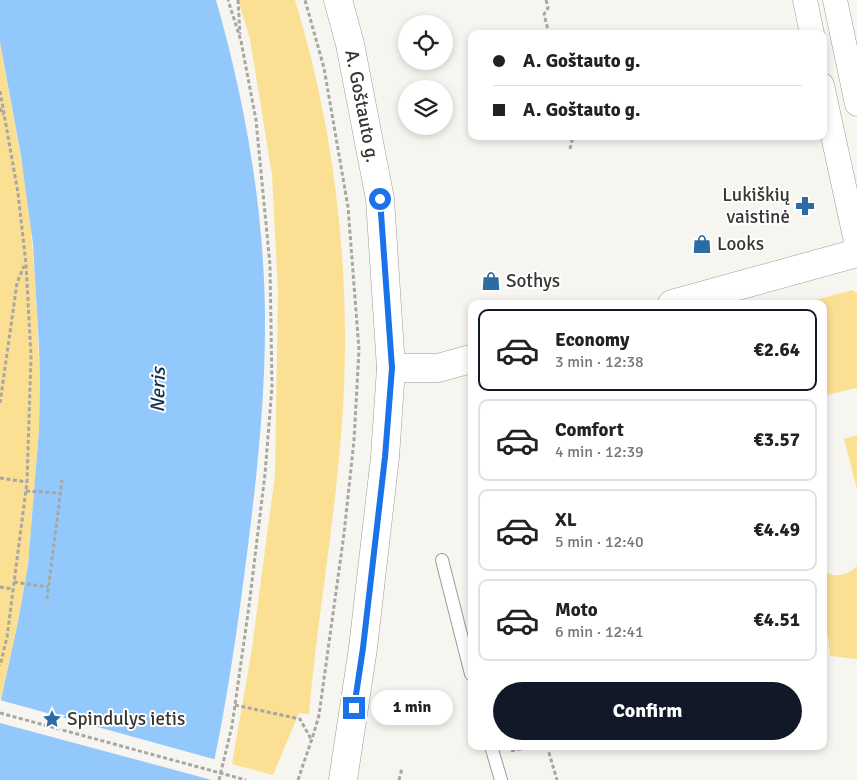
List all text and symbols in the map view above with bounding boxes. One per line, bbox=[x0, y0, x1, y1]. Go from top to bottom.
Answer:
map controls bbox=[398, 15, 453, 135]
button: locate bbox=[398, 15, 453, 70]
street label: A. Goštauto g. bbox=[339, 48, 385, 165]
text: A. Goštauto g. bbox=[523, 49, 640, 73]
button: layers bbox=[398, 80, 453, 135]
text: A. Goštauto g. bbox=[523, 98, 640, 122]
place label: Lukiškių vaistinė bbox=[722, 183, 790, 229]
route start bbox=[369, 188, 391, 210]
pharmacy icon: Lukiškių vaistinė bbox=[794, 195, 816, 217]
place label: Looks bbox=[717, 232, 764, 256]
shop icon: Looks bbox=[691, 233, 713, 255]
place label: Sothys bbox=[506, 269, 560, 293]
shop icon: Sothys bbox=[480, 270, 502, 292]
icon: car bbox=[495, 328, 540, 373]
text: Economy bbox=[555, 328, 629, 352]
text: €2.64 bbox=[754, 338, 800, 362]
text: 3 min · 12:38 bbox=[555, 352, 644, 372]
water label: Neris bbox=[145, 365, 171, 413]
icon: car bbox=[495, 418, 540, 463]
text: Comfort bbox=[555, 418, 624, 442]
text: €3.57 bbox=[754, 428, 800, 452]
text: 4 min · 12:39 bbox=[555, 442, 644, 462]
icon: car bbox=[495, 508, 540, 553]
text: XL bbox=[555, 508, 577, 532]
text: €4.49 bbox=[754, 518, 800, 542]
text: 5 min · 12:40 bbox=[555, 532, 644, 552]
icon: car bbox=[495, 598, 540, 643]
text: Moto bbox=[555, 598, 598, 622]
text: €4.51 bbox=[754, 608, 800, 632]
text: 6 min · 12:41 bbox=[555, 622, 644, 642]
button: Confirm bbox=[493, 682, 802, 740]
callout: 1 min bbox=[372, 690, 454, 726]
route end bbox=[343, 697, 365, 719]
text: 1 min bbox=[393, 697, 431, 717]
place label: Spindulys ietis bbox=[67, 707, 185, 731]
place icon: Spindulys ietis bbox=[41, 708, 63, 730]

